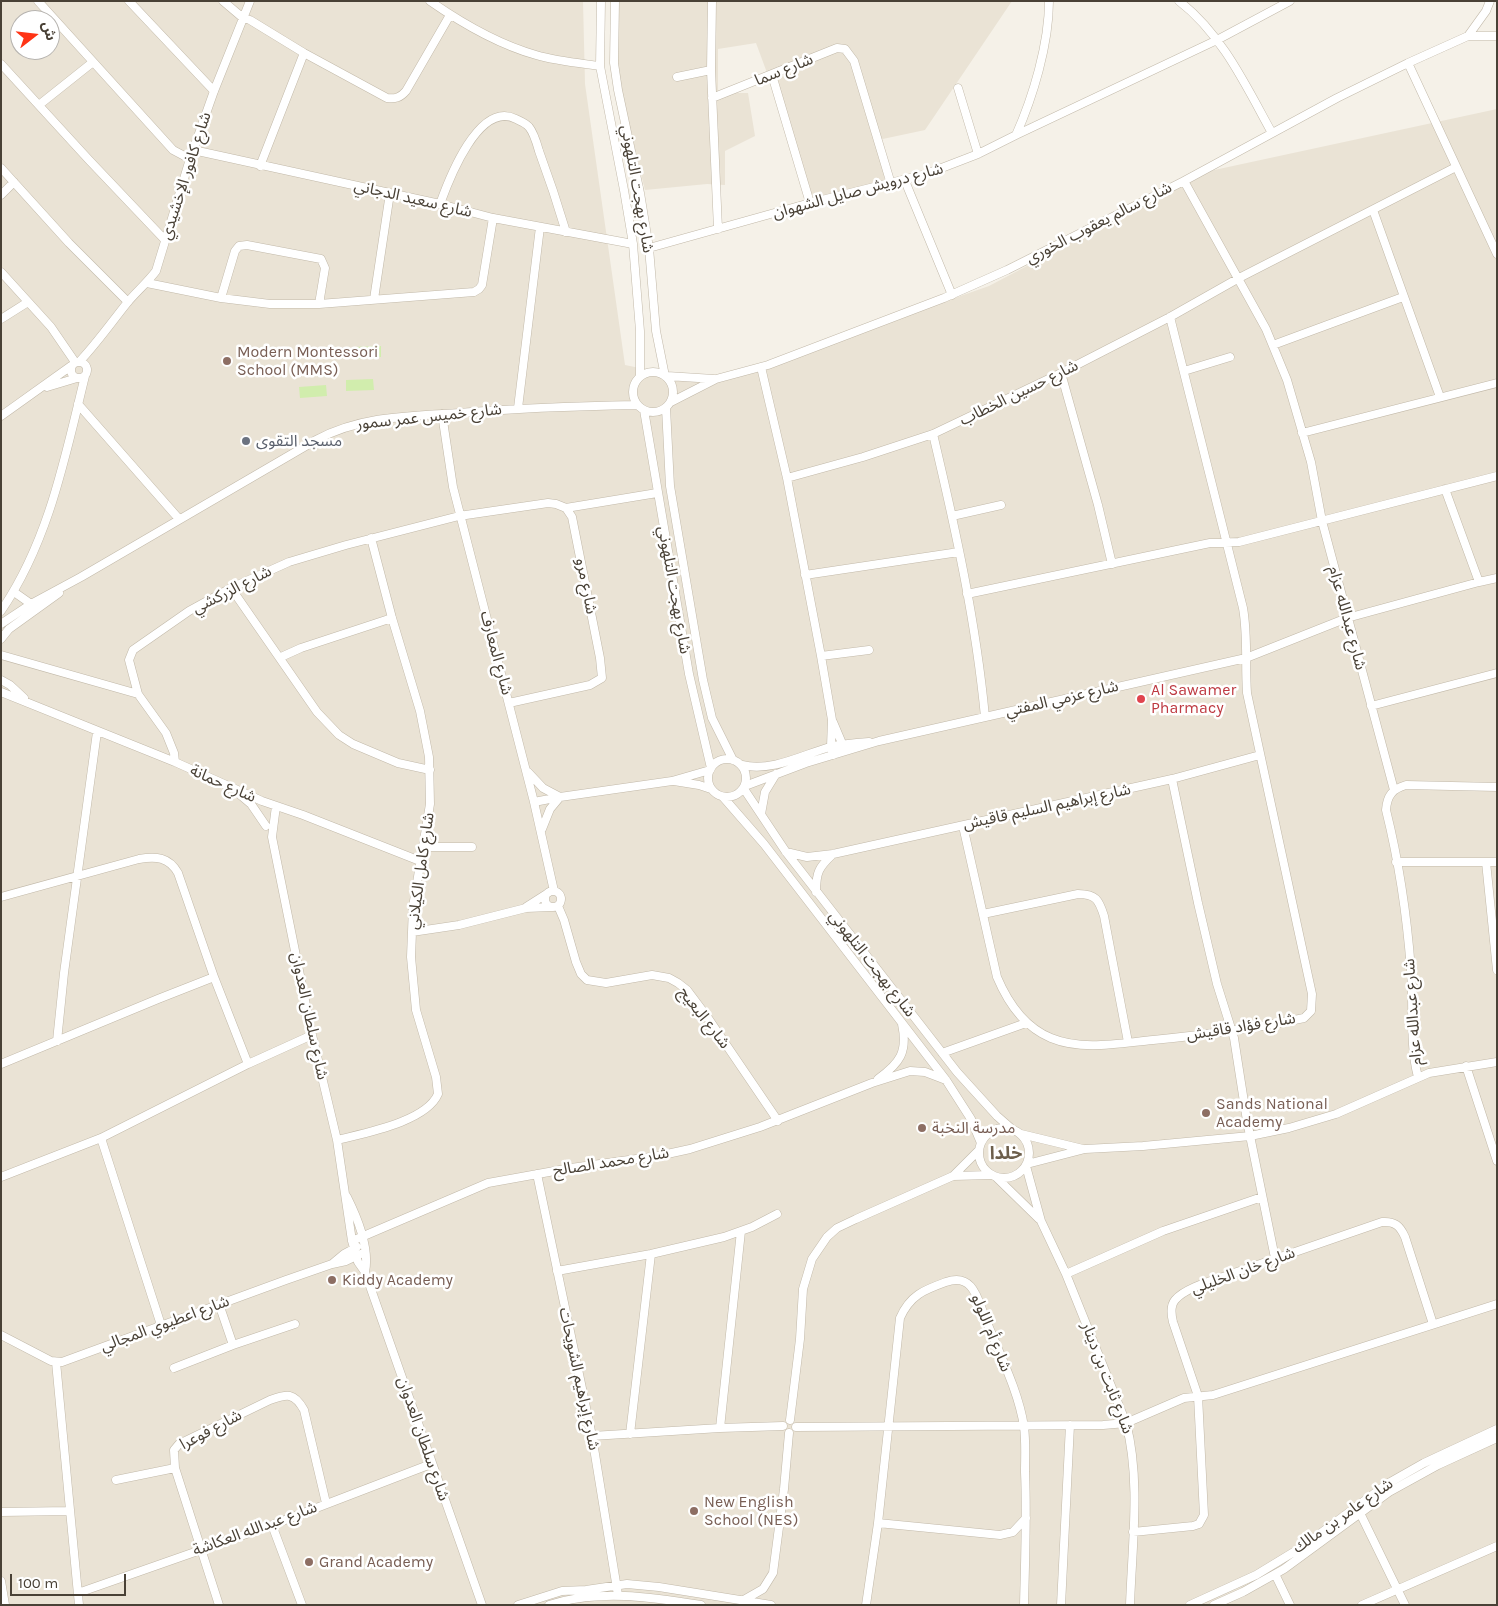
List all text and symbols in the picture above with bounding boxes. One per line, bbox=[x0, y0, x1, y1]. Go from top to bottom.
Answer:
north arrow bbox=[10, 10, 60, 60]
text: ش bbox=[38, 19, 60, 43]
street label: شارع سما bbox=[752, 50, 816, 90]
street label: شارع كافور الإخشيدي bbox=[156, 110, 216, 242]
street label: شارع بهجت التلهوني bbox=[616, 124, 658, 254]
street label: شارع درويش صايل الشهوان bbox=[771, 159, 945, 223]
street label: شارع سعيد الدجاني bbox=[352, 176, 474, 222]
street label: شارع سالم يعقوب الخوري bbox=[1023, 178, 1175, 268]
place label: Modern Montessori School (MMS) bbox=[237, 342, 379, 380]
marker: Modern Montessori School (MMS) bbox=[221, 355, 233, 367]
street label: شارع حسين الخطاب bbox=[957, 356, 1081, 430]
street label: شارع خميس عمر سمور bbox=[355, 400, 503, 434]
place label: مسجد التقوى bbox=[256, 431, 342, 451]
marker: مسجد التقوى bbox=[240, 435, 252, 447]
street label: شارع بهجت التلهوني bbox=[653, 525, 695, 655]
street label: شارع مرو bbox=[571, 556, 601, 616]
street label: شارع الزركشي bbox=[189, 562, 275, 618]
street label: شارع عبدالله عزام bbox=[1324, 564, 1370, 672]
street label: شارع المعارف bbox=[476, 609, 516, 697]
street label: شارع عزمي المفتي bbox=[1004, 677, 1120, 721]
place label: Al Sawamer Pharmacy bbox=[1151, 680, 1236, 718]
marker: Al Sawamer Pharmacy bbox=[1135, 693, 1147, 705]
street label: شارع حمانة bbox=[187, 761, 259, 807]
street label: شارع إبراهيم السليم قاقيش bbox=[961, 780, 1133, 834]
street label: شارع كامل الكيلاني bbox=[403, 811, 439, 931]
street label: شارع بهجت التلهوني bbox=[825, 907, 919, 1021]
street label: شارع سلطان العدوان bbox=[286, 951, 332, 1081]
street label: شارع عبدالله عزام bbox=[1400, 958, 1426, 1066]
street label: شارع البعيج bbox=[674, 983, 734, 1053]
street label: شارع فؤاد قاقيش bbox=[1185, 1009, 1297, 1045]
place label: Sands National Academy bbox=[1216, 1094, 1328, 1132]
marker: Sands National Academy bbox=[1200, 1107, 1212, 1119]
place label: مدرسة النخبة bbox=[932, 1118, 1015, 1138]
marker: مدرسة النخبة bbox=[916, 1122, 928, 1134]
street label: شارع محمد الصالح bbox=[551, 1143, 671, 1181]
district label: خلدا bbox=[990, 1143, 1022, 1165]
street label: شارع خان الخليلي bbox=[1188, 1243, 1298, 1299]
place label: Kiddy Academy bbox=[342, 1270, 453, 1290]
marker: Kiddy Academy bbox=[326, 1274, 338, 1286]
street label: شارع أم اللولو bbox=[967, 1291, 1015, 1375]
street label: شارع اعطيوي المجالي bbox=[98, 1292, 232, 1356]
street label: شارع إبراهيم الشويحات bbox=[554, 1306, 604, 1452]
street label: شارع ثابت بن دينار bbox=[1077, 1319, 1137, 1437]
street label: شارع سلطان العدوان bbox=[393, 1374, 453, 1504]
street label: شارع فوعرا bbox=[177, 1406, 245, 1454]
street label: شارع عامر بن مالك bbox=[1289, 1474, 1397, 1558]
place label: New English School (NES) bbox=[704, 1492, 798, 1530]
street label: شارع عبدالله العكاشة bbox=[190, 1498, 320, 1560]
marker: New English School (NES) bbox=[688, 1505, 700, 1517]
place label: Grand Academy bbox=[319, 1552, 433, 1572]
marker: Grand Academy bbox=[303, 1556, 315, 1568]
scale bar bbox=[12, 1564, 129, 1596]
text: 100 m bbox=[18, 1574, 58, 1592]

